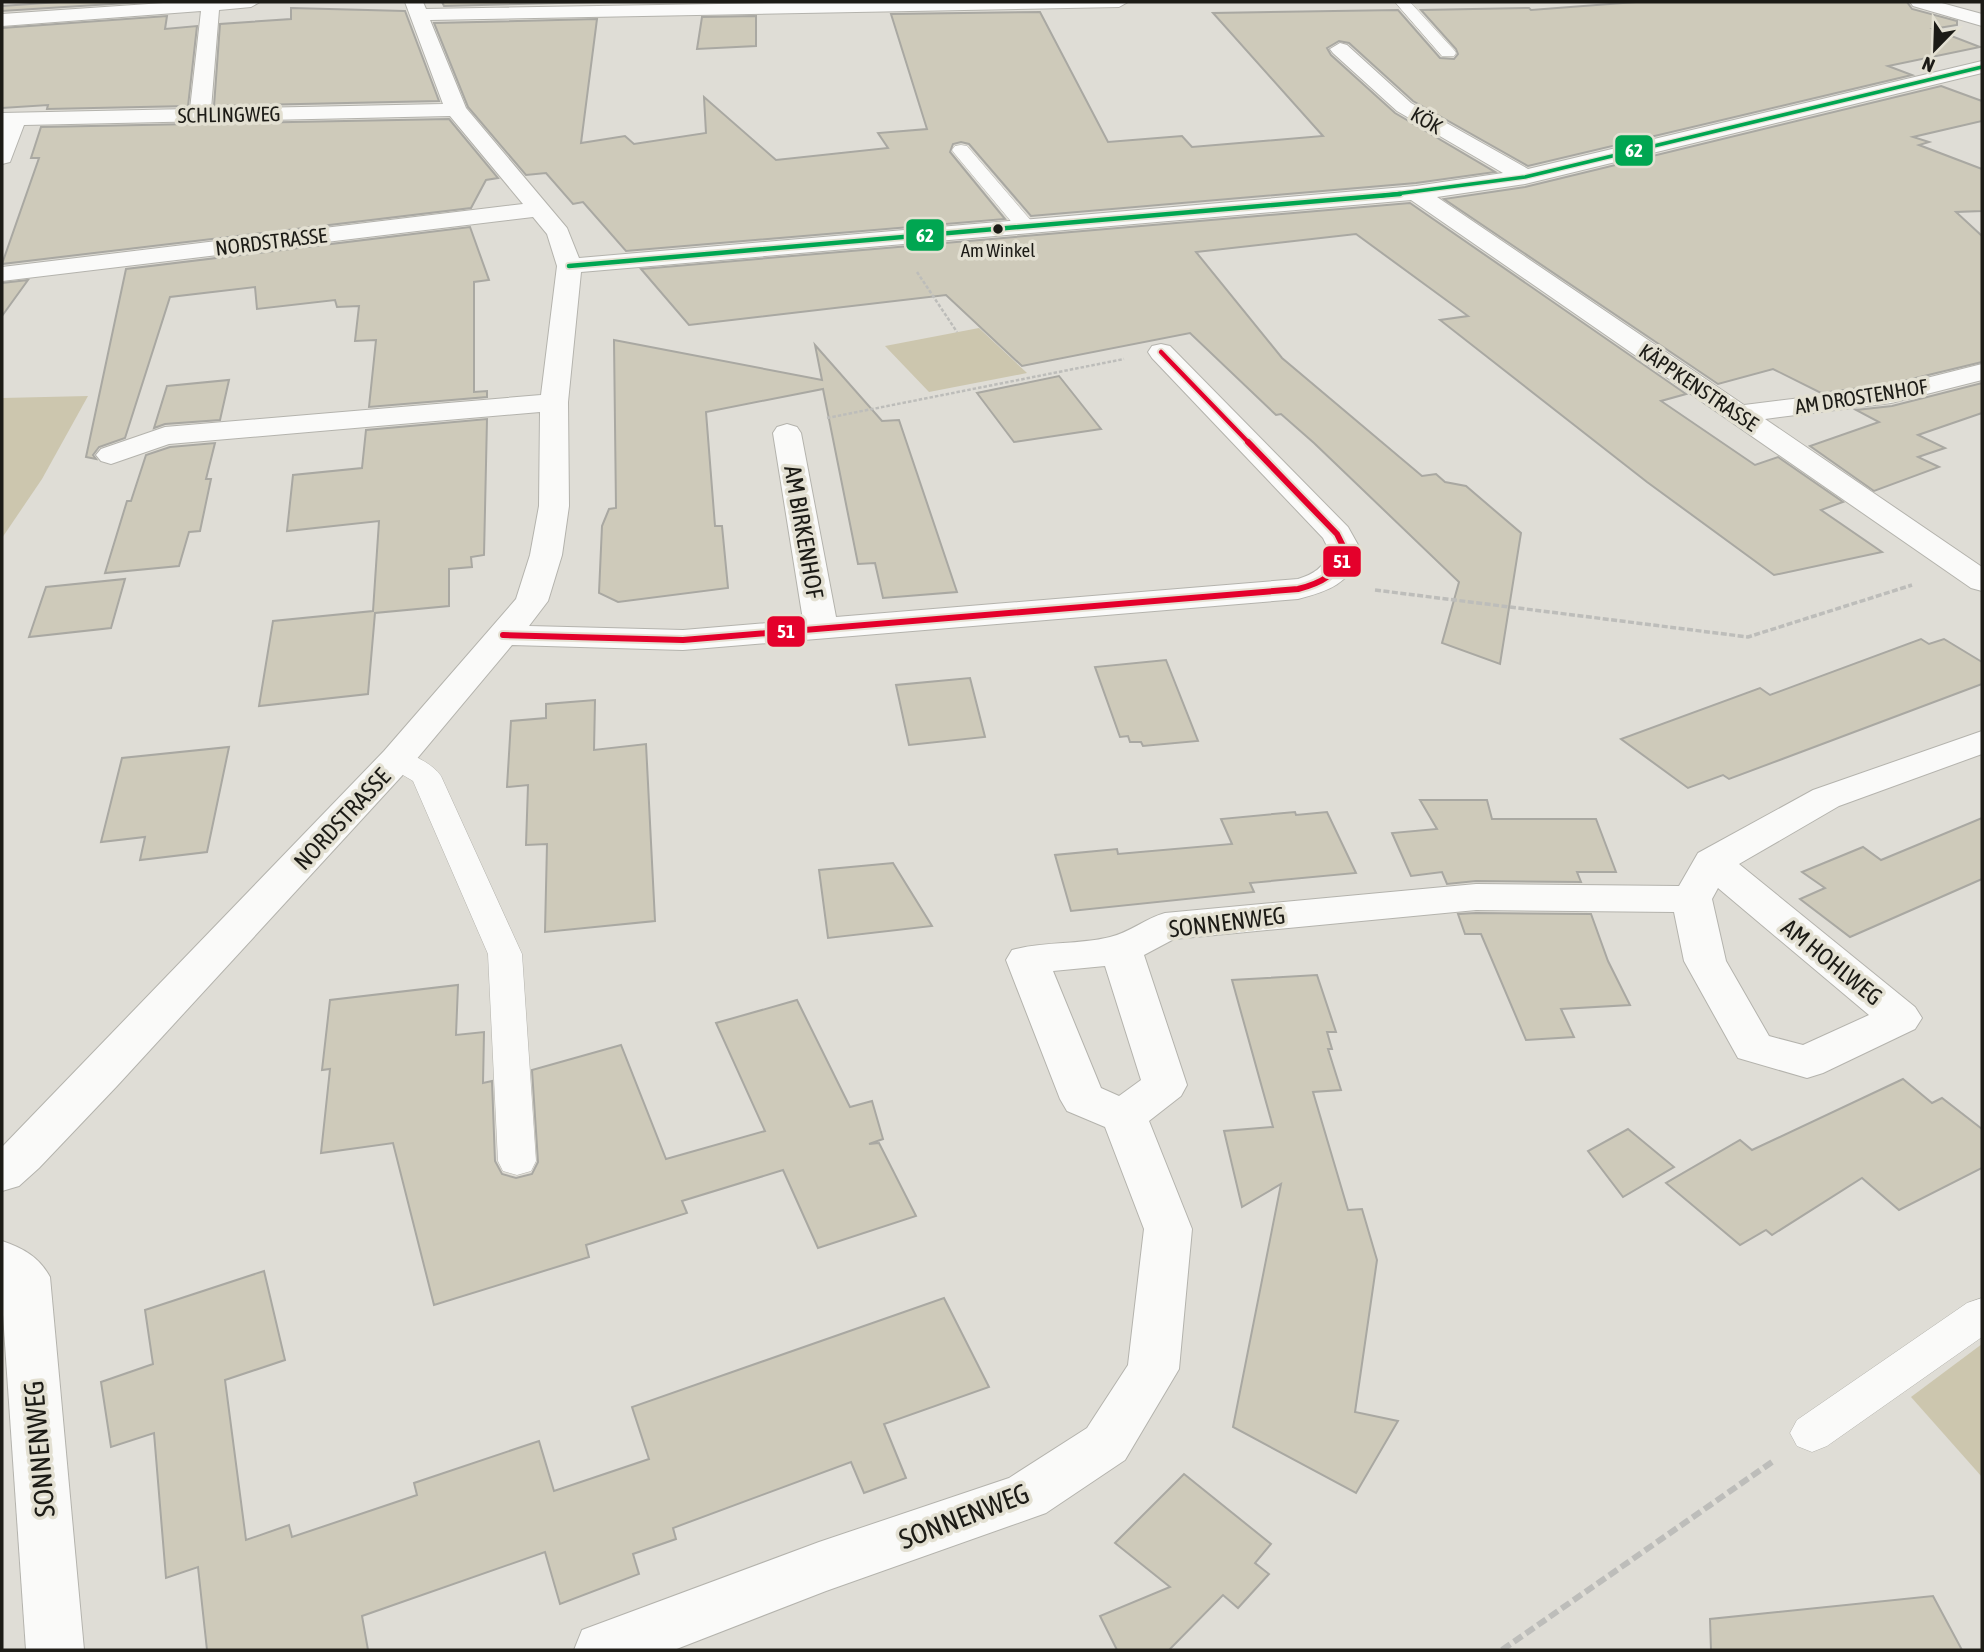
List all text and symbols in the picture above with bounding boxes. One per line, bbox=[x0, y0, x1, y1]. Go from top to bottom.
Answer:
north arrow bbox=[1900, 14, 1970, 84]
text: N bbox=[1919, 52, 1938, 77]
street label: SCHLINGWEG bbox=[177, 101, 281, 127]
street label: KÖK bbox=[1407, 102, 1448, 139]
line badge: 62 bbox=[1614, 134, 1654, 167]
text: 62 bbox=[1625, 139, 1643, 161]
line badge: 62 bbox=[905, 218, 945, 252]
street label: NORDSTRASSE bbox=[214, 222, 328, 260]
marker: Am Winkel bbox=[991, 222, 1005, 236]
text: 62 bbox=[916, 224, 934, 246]
place label: Am Winkel bbox=[961, 239, 1035, 261]
street label: KÄPPKENSTRASSE bbox=[1635, 338, 1763, 436]
street label: AM DROSTENHOF bbox=[1793, 374, 1930, 418]
street label: AM BIRKENHOF bbox=[779, 463, 829, 601]
line badge: 51 bbox=[1322, 545, 1362, 578]
text: 51 bbox=[1333, 550, 1351, 572]
line badge: 51 bbox=[766, 615, 806, 648]
text: 51 bbox=[777, 620, 795, 642]
street label: NORDSTRASSE bbox=[288, 763, 396, 875]
street label: SONNENWEG bbox=[1167, 901, 1287, 943]
street label: AM HOHLWEG bbox=[1776, 913, 1888, 1011]
street label: SONNENWEG bbox=[17, 1380, 61, 1518]
street label: SONNENWEG bbox=[894, 1477, 1034, 1555]

